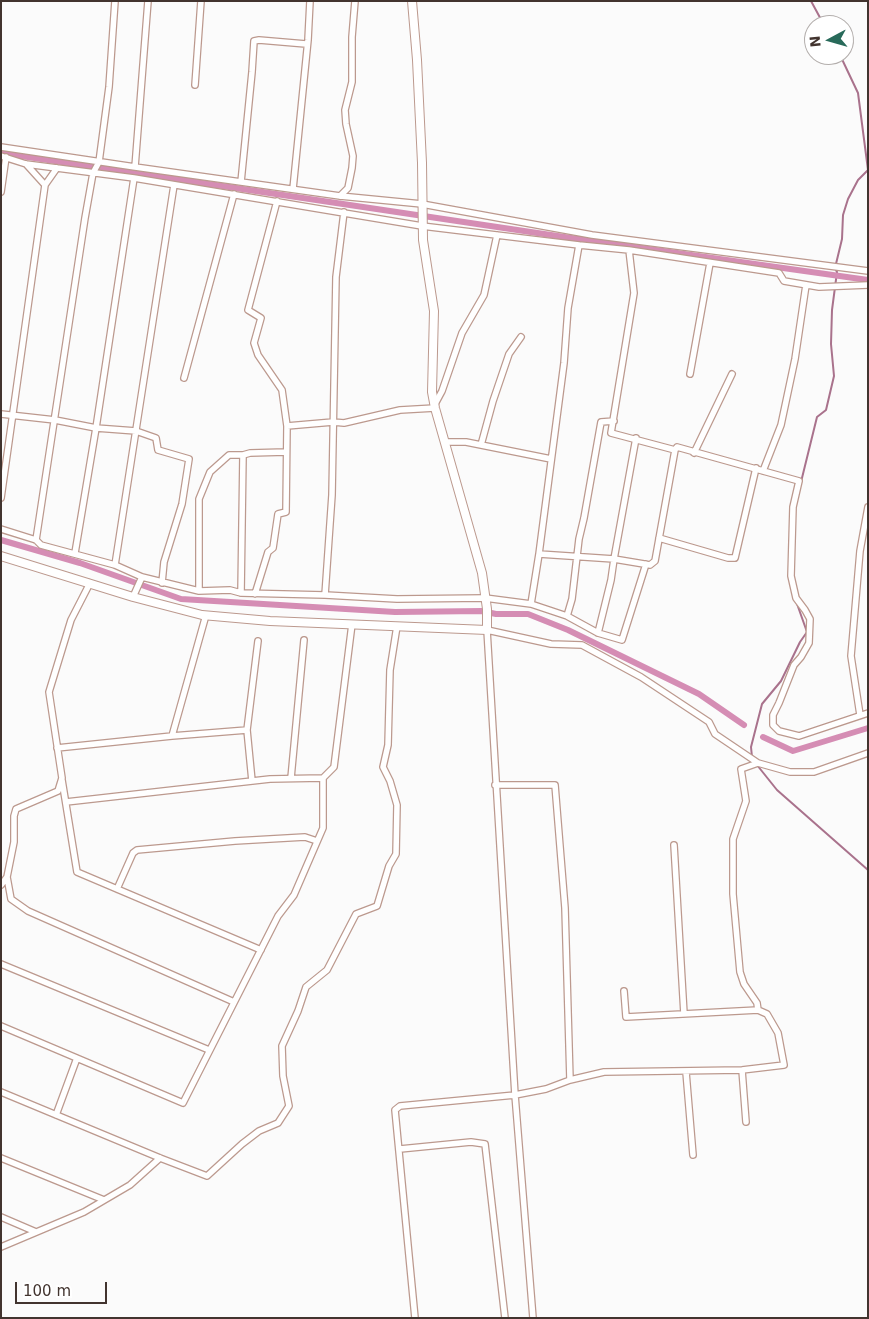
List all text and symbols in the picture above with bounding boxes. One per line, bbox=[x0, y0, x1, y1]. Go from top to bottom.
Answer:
north arrow bbox=[804, 15, 854, 65]
text: N bbox=[807, 35, 824, 48]
scale bar bbox=[18, 1272, 110, 1304]
text: 100 m bbox=[23, 1282, 71, 1300]

